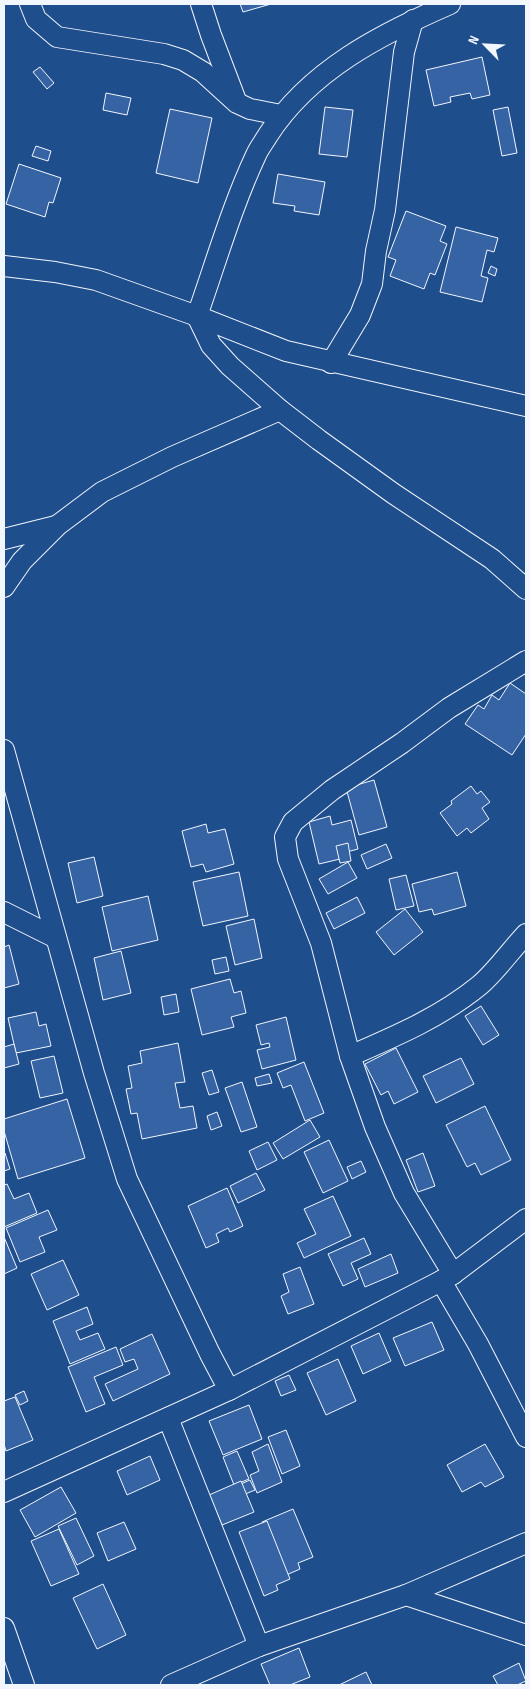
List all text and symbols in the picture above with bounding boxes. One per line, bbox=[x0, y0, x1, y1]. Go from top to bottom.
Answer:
north arrow bbox=[460, 20, 510, 70]
text: N bbox=[464, 33, 483, 47]

